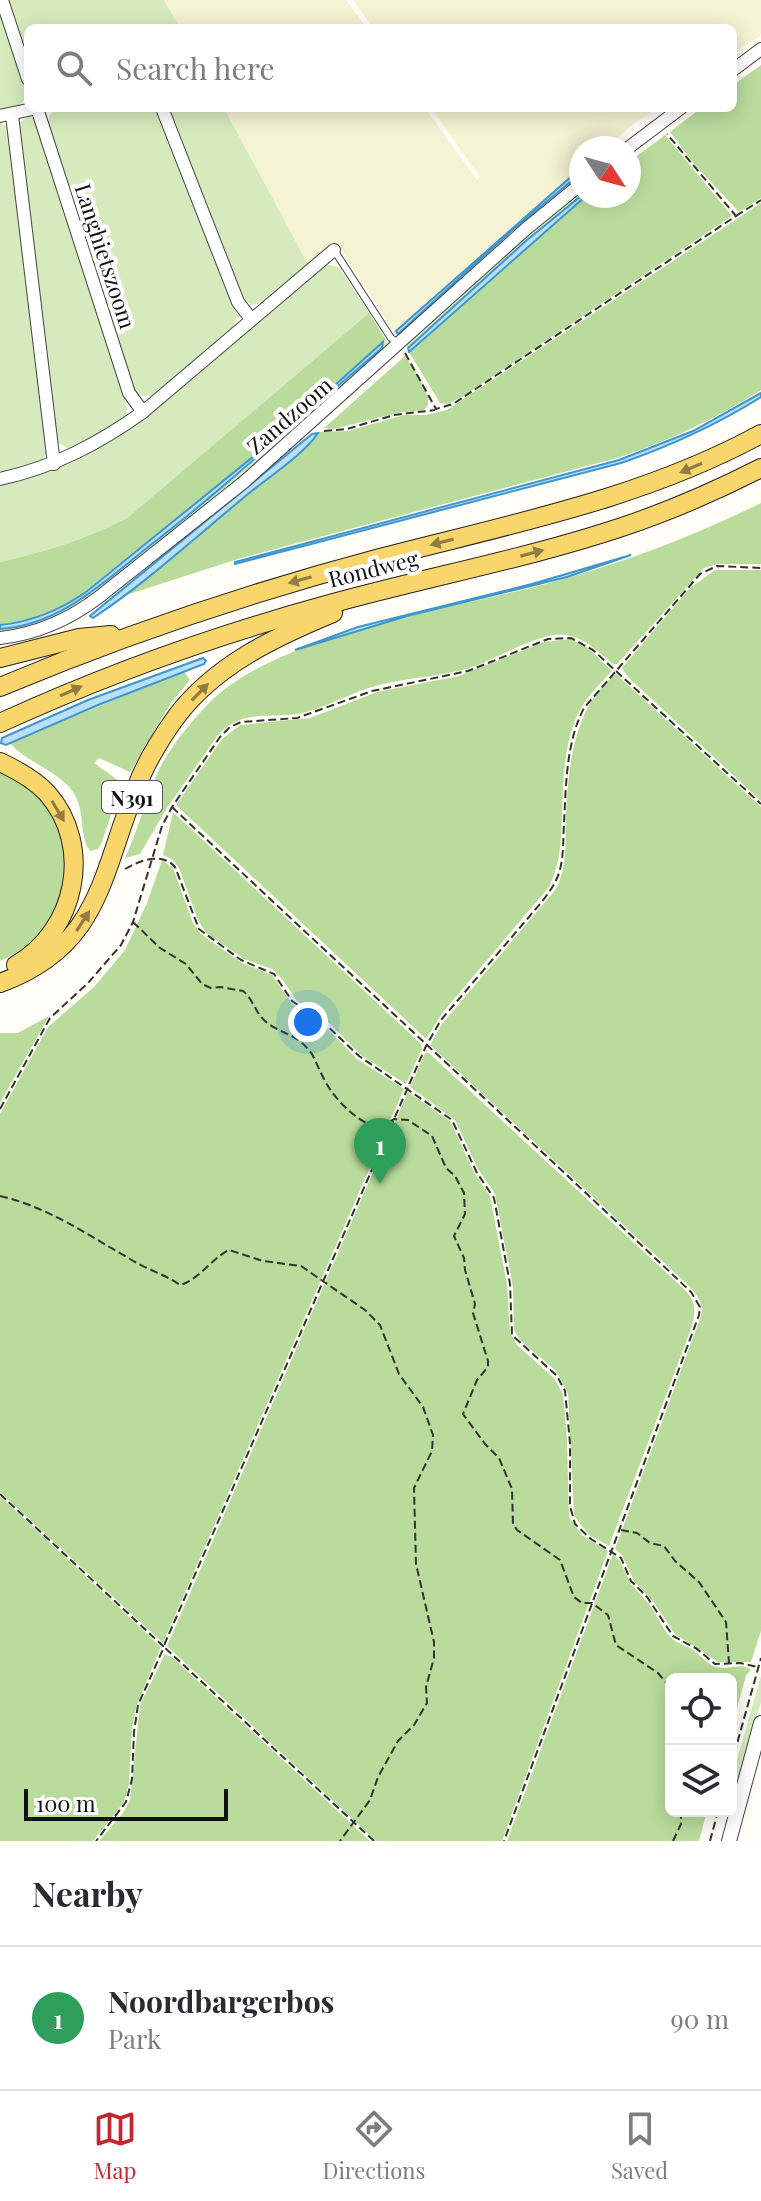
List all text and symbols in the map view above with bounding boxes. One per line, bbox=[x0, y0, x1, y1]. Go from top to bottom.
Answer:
search box bbox=[24, 24, 737, 112]
icon: search bbox=[52, 46, 96, 90]
text: Search here bbox=[116, 48, 275, 88]
north arrow bbox=[569, 136, 641, 208]
street label: Langhietszoom bbox=[68, 180, 144, 333]
street label: Zandzoom bbox=[240, 369, 338, 460]
one-way arrow bbox=[679, 462, 703, 475]
one-way arrow bbox=[430, 536, 455, 549]
street label: Rondweg bbox=[325, 542, 421, 594]
one-way arrow bbox=[520, 546, 545, 558]
one-way arrow bbox=[288, 574, 312, 587]
one-way arrow bbox=[191, 683, 209, 702]
one-way arrow bbox=[59, 685, 83, 698]
road number: N391 bbox=[102, 781, 162, 813]
one-way arrow bbox=[51, 800, 65, 822]
one-way arrow bbox=[76, 910, 90, 932]
your location bbox=[288, 1002, 328, 1042]
pin: 1 bbox=[354, 1118, 406, 1184]
map controls bbox=[665, 1673, 737, 1817]
button: locate bbox=[665, 1673, 737, 1745]
button: layers bbox=[665, 1745, 737, 1817]
scale bar bbox=[24, 1785, 228, 1821]
text: 100 m bbox=[36, 1788, 96, 1818]
text: Nearby bbox=[32, 1870, 143, 1916]
text: Noordbargerbos bbox=[108, 1981, 334, 2021]
text: 1 bbox=[53, 2001, 63, 2036]
text: 90 m bbox=[671, 2001, 729, 2036]
text: Park bbox=[108, 2021, 161, 2056]
tab: Map bbox=[93, 2107, 137, 2185]
tab: Directions bbox=[322, 2107, 425, 2185]
tab: Saved bbox=[611, 2107, 668, 2185]

